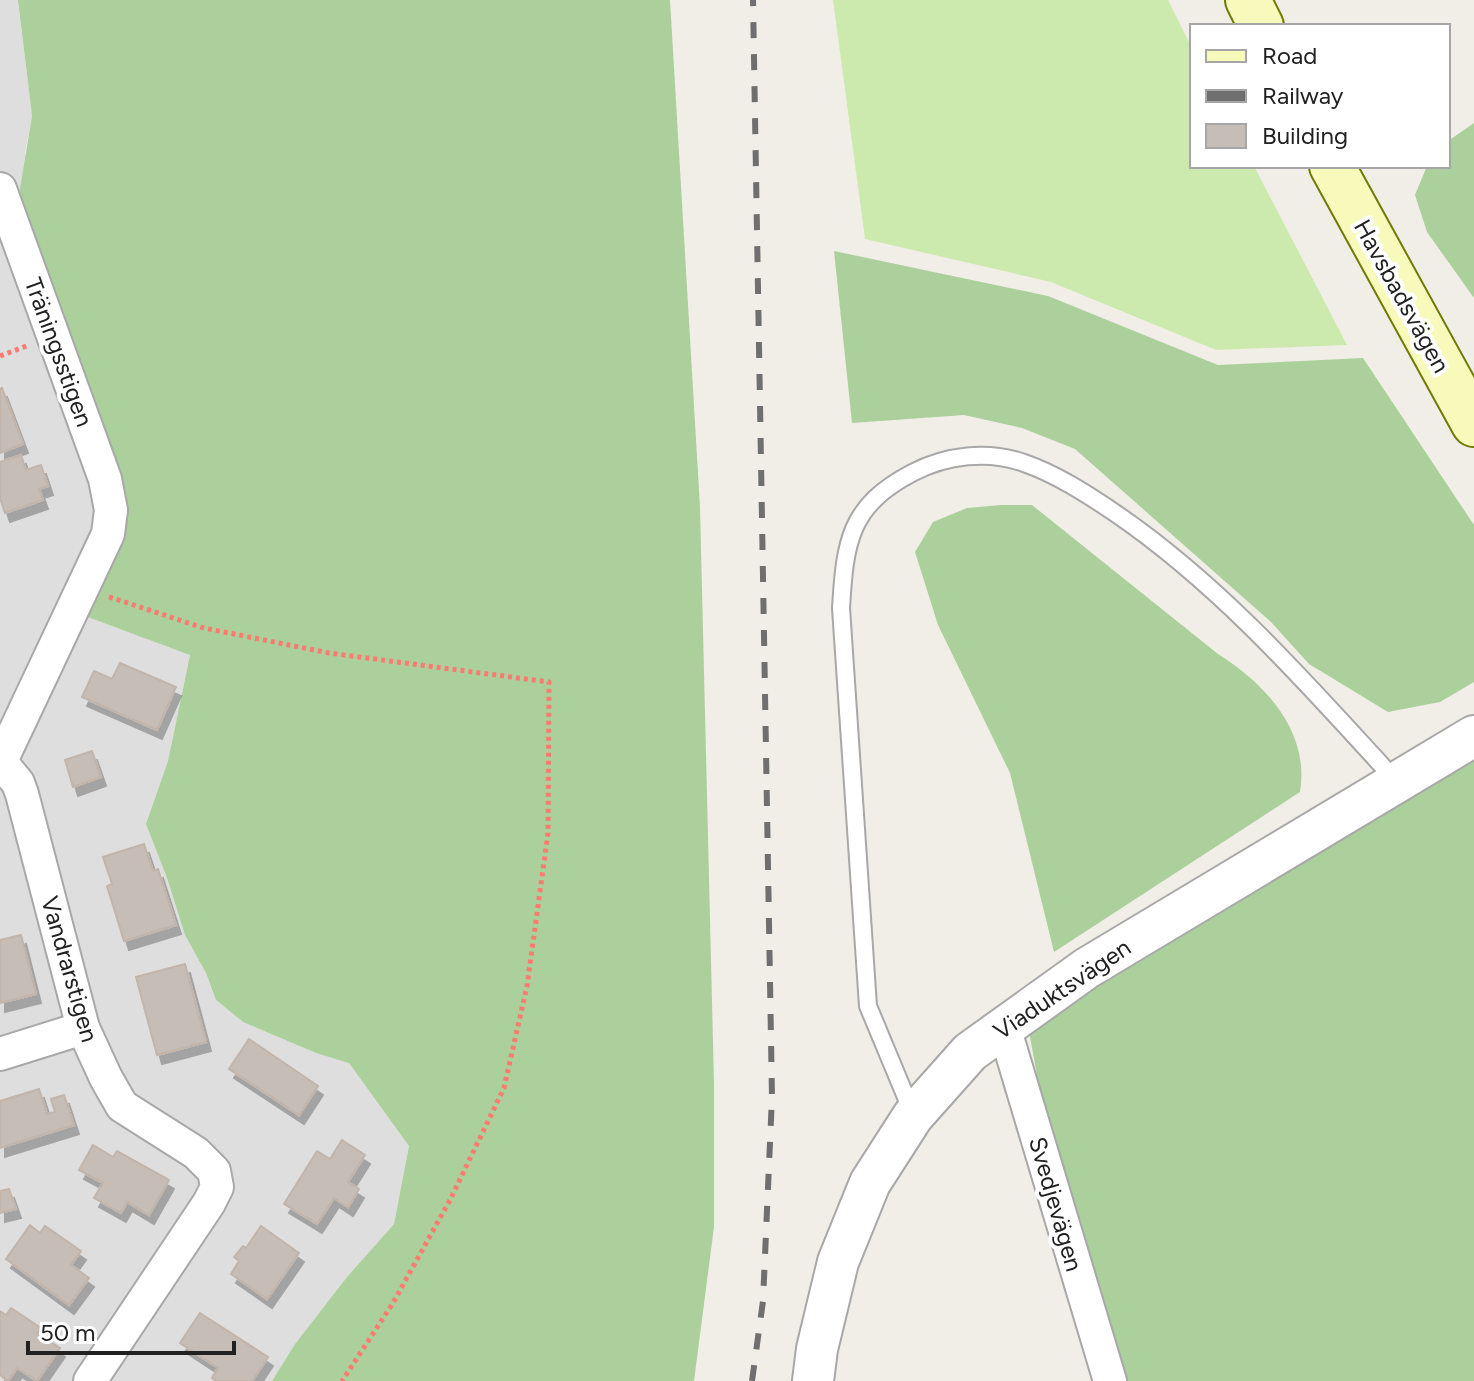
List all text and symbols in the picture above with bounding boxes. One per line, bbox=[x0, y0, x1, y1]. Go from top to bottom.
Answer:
legend bbox=[1190, 24, 1450, 168]
text: Road bbox=[1262, 41, 1317, 70]
text: Railway bbox=[1262, 81, 1344, 110]
text: Building bbox=[1262, 121, 1348, 150]
street label: Havsbadsvägen bbox=[1348, 214, 1456, 378]
street label: Träningsstigen bbox=[19, 274, 99, 430]
street label: Vandrarstigen bbox=[35, 893, 105, 1045]
street label: Viaduktsvägen bbox=[988, 933, 1136, 1045]
street label: Svedjevägen bbox=[1023, 1133, 1089, 1275]
scale bar bbox=[28, 1305, 234, 1355]
text: 50 m bbox=[40, 1318, 96, 1347]

